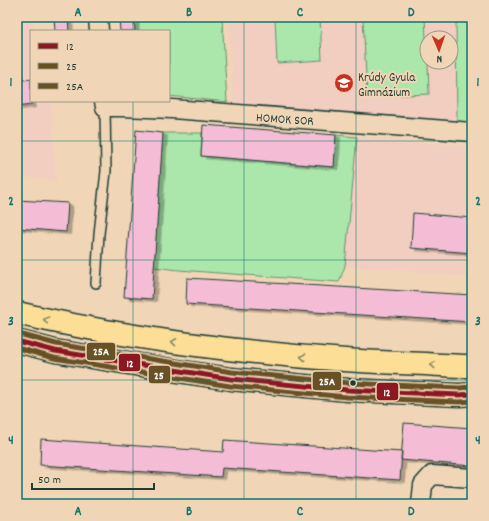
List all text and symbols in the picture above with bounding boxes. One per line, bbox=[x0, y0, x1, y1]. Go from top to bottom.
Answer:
text: A bbox=[74, 4, 82, 23]
text: B bbox=[186, 4, 192, 23]
text: C bbox=[297, 4, 304, 23]
text: D bbox=[408, 4, 415, 23]
legend bbox=[30, 30, 170, 102]
north arrow bbox=[419, 30, 459, 70]
text: 12 bbox=[66, 39, 74, 56]
text: N bbox=[436, 50, 442, 66]
text: 25 bbox=[66, 59, 77, 76]
place label: Krúdy Gyula Gimnázium bbox=[358, 69, 416, 103]
school or university icon: Krúdy Gyula Gimnázium bbox=[333, 72, 355, 94]
text: 1 bbox=[10, 74, 13, 93]
text: 1 bbox=[477, 74, 480, 93]
text: 25A bbox=[66, 79, 84, 96]
street label: HOMOK SOR bbox=[255, 109, 314, 132]
text: 2 bbox=[8, 193, 14, 212]
text: 2 bbox=[475, 193, 481, 212]
text: 3 bbox=[8, 313, 14, 332]
text: 3 bbox=[475, 313, 481, 332]
one-way arrow bbox=[43, 316, 49, 324]
one-way arrow bbox=[171, 338, 177, 347]
line badge: 25A bbox=[86, 342, 116, 361]
text: 25A bbox=[93, 345, 109, 361]
one-way arrow bbox=[300, 352, 306, 361]
line badge: 12 bbox=[118, 353, 141, 372]
text: 12 bbox=[126, 357, 134, 373]
one-way arrow bbox=[430, 360, 436, 369]
line badge: 25 bbox=[148, 365, 171, 384]
text: 25 bbox=[154, 369, 164, 385]
line badge: 25A bbox=[312, 371, 342, 391]
text: 25A bbox=[319, 375, 335, 391]
unlabelled marker bbox=[348, 378, 358, 388]
line badge: 12 bbox=[376, 382, 399, 401]
text: 12 bbox=[383, 386, 391, 402]
text: 4 bbox=[8, 432, 14, 451]
text: 4 bbox=[475, 432, 481, 451]
scale bar bbox=[32, 465, 154, 491]
text: 50 m bbox=[38, 472, 61, 489]
text: A bbox=[74, 503, 82, 521]
text: B bbox=[186, 503, 192, 521]
text: C bbox=[297, 503, 304, 521]
text: D bbox=[408, 503, 415, 521]

